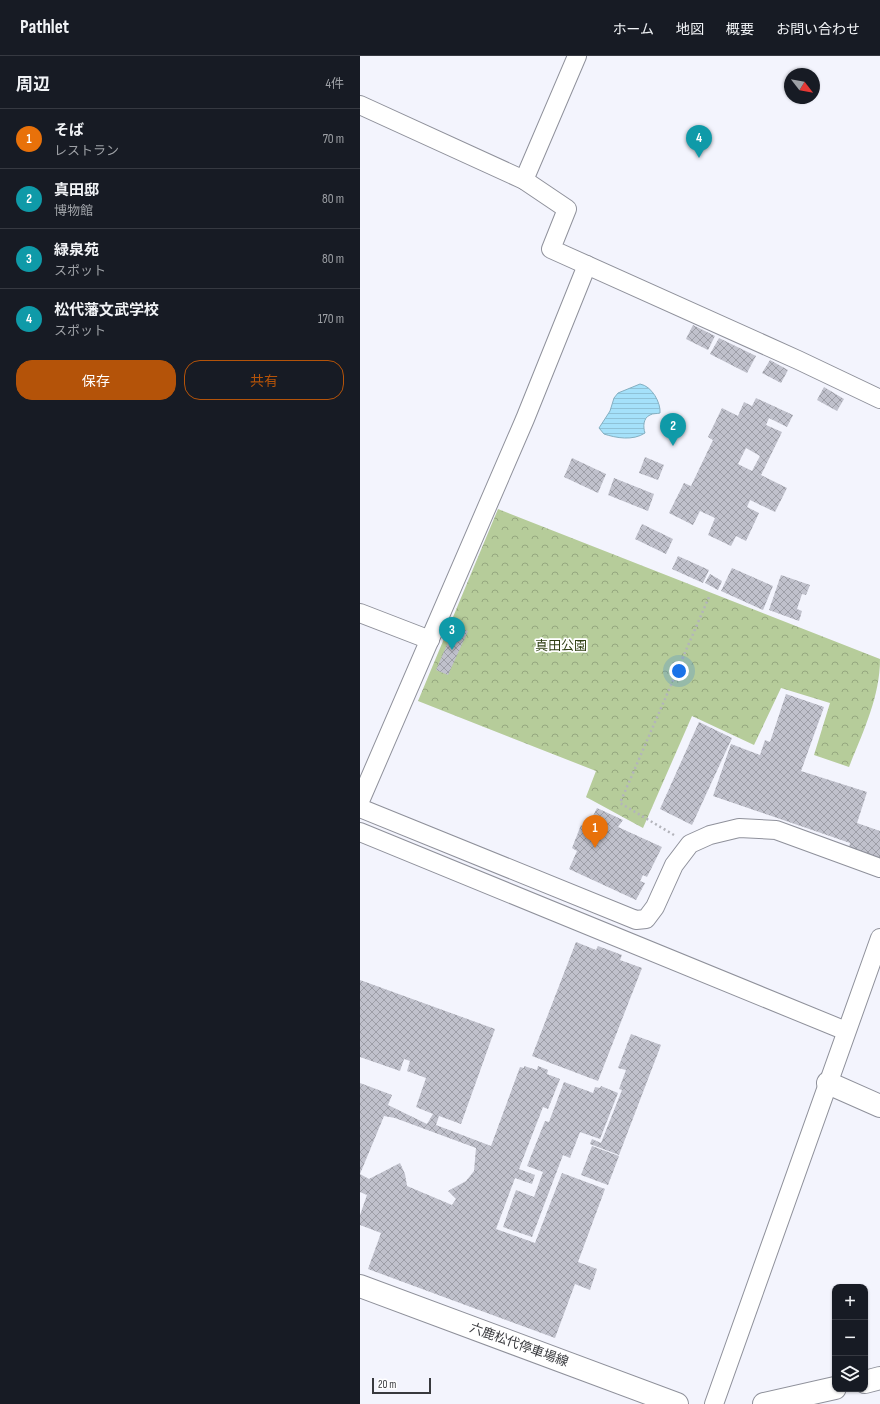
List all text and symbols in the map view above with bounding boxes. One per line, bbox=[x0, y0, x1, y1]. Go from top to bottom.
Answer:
text: Pathlet bbox=[20, 16, 69, 39]
text: ホーム bbox=[612, 21, 654, 38]
text: 地図 bbox=[676, 21, 704, 38]
text: 概要 bbox=[726, 21, 754, 38]
text: お問い合わせ bbox=[776, 21, 860, 38]
north arrow bbox=[784, 68, 820, 104]
text: 周辺 bbox=[16, 75, 50, 95]
text: 4件 bbox=[326, 76, 344, 92]
text: そば bbox=[54, 121, 84, 140]
pin: 4 bbox=[686, 125, 712, 158]
text: 1 bbox=[26, 131, 32, 147]
text: 70 m bbox=[323, 131, 344, 147]
text: レストラン bbox=[54, 143, 119, 159]
text: 真田邸 bbox=[54, 181, 99, 200]
text: 2 bbox=[26, 191, 32, 207]
text: 80 m bbox=[322, 191, 344, 207]
text: 博物館 bbox=[54, 203, 93, 219]
text: 緑泉苑 bbox=[54, 241, 99, 260]
text: 3 bbox=[26, 251, 32, 267]
text: 80 m bbox=[322, 251, 344, 267]
text: スポット bbox=[54, 263, 106, 279]
text: 松代藩文武学校 bbox=[54, 301, 159, 320]
text: 4 bbox=[26, 311, 32, 327]
text: 170 m bbox=[318, 311, 344, 327]
text: スポット bbox=[54, 323, 106, 339]
button: 保存 bbox=[16, 360, 176, 400]
button: 共有 bbox=[184, 360, 344, 400]
pin: 2 bbox=[660, 413, 686, 446]
pin: 3 bbox=[439, 617, 465, 650]
park label: 真田公園 bbox=[535, 638, 587, 654]
your location bbox=[669, 661, 689, 681]
pin: 1 bbox=[582, 815, 608, 848]
map controls bbox=[832, 1284, 868, 1392]
button: + bbox=[832, 1284, 868, 1320]
street label: 六鹿松代停車場線 bbox=[467, 1320, 571, 1370]
button: − bbox=[832, 1320, 868, 1356]
button: layers bbox=[832, 1356, 868, 1392]
scale bar bbox=[372, 1376, 431, 1395]
text: 20 m bbox=[378, 1378, 396, 1391]

